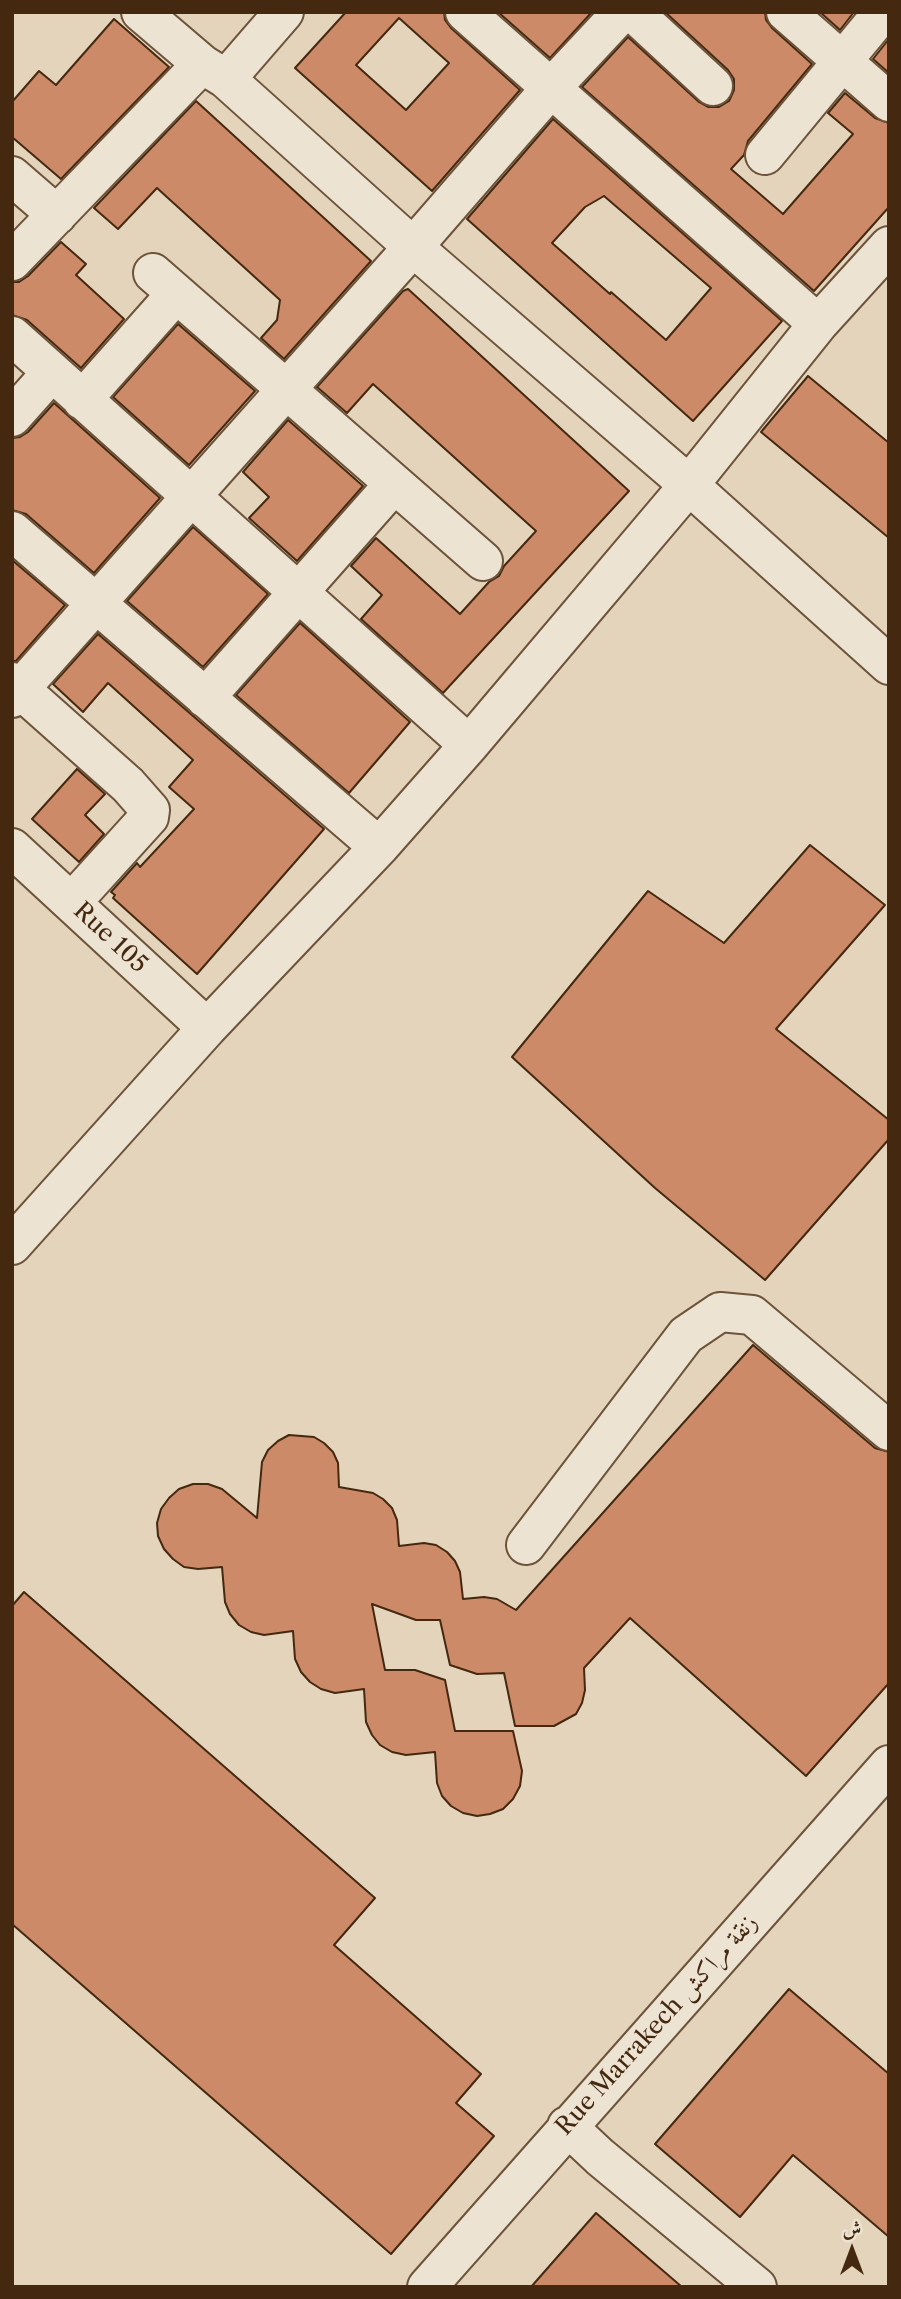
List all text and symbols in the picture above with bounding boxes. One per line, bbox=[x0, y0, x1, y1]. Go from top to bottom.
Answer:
street label: Rue 105 bbox=[67, 897, 153, 979]
street label: Rue Marrakech زنقة مراكش bbox=[550, 1909, 764, 2141]
north arrow bbox=[817, 2215, 887, 2285]
text: ش bbox=[843, 2217, 861, 2240]

